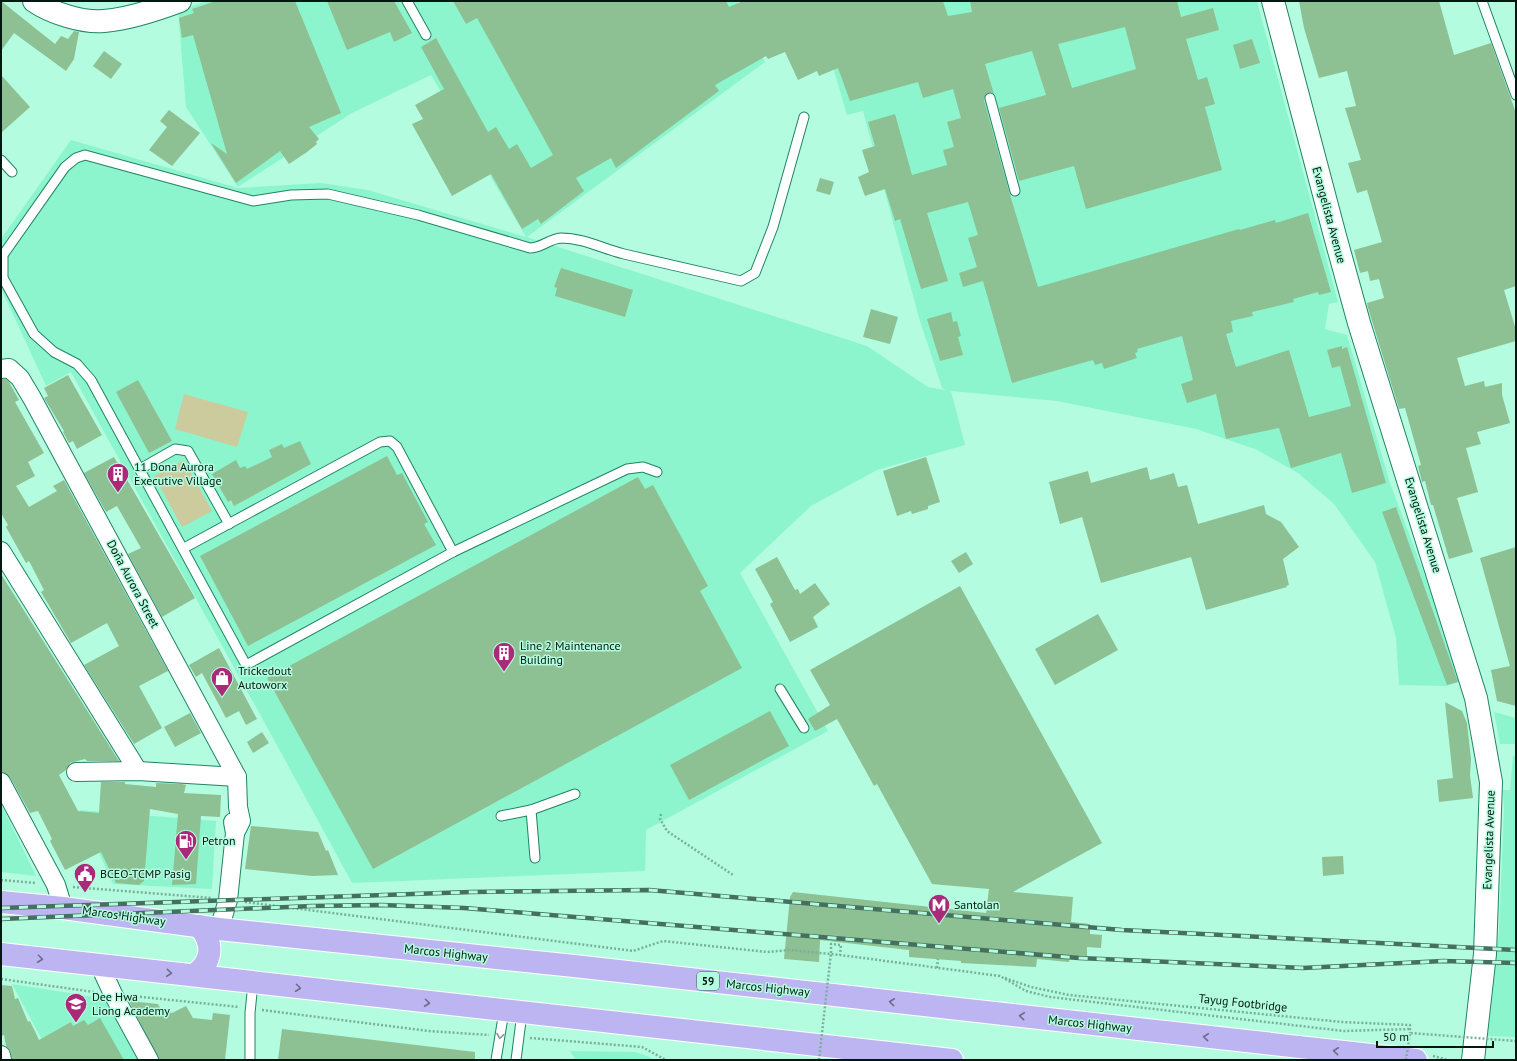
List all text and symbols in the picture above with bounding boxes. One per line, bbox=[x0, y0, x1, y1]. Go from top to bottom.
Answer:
street label: Evangelista Avenue bbox=[1309, 165, 1350, 265]
place label: 11 Dona Aurora Executive Village bbox=[134, 459, 222, 488]
building icon: 11 Dona Aurora Executive Village bbox=[105, 461, 131, 494]
street label: Evangelista Avenue bbox=[1402, 475, 1445, 575]
street label: Doña Aurora Street bbox=[104, 537, 163, 630]
place label: Line 2 Maintenance Building bbox=[520, 638, 621, 667]
building icon: Line 2 Maintenance Building bbox=[491, 640, 517, 673]
place label: Trickedout Autoworx bbox=[238, 663, 291, 692]
shop icon: Trickedout Autoworx bbox=[209, 665, 235, 698]
street label: Evangelista Avenue bbox=[1479, 790, 1498, 890]
fuel station icon: Petron bbox=[173, 828, 199, 861]
place label: Petron bbox=[202, 833, 236, 848]
public building icon: BCEO-TCMP Pasig bbox=[72, 861, 98, 894]
place label: BCEO-TCMP Pasig bbox=[100, 866, 191, 881]
metro station icon: Santolan bbox=[926, 892, 952, 925]
place label: Santolan bbox=[954, 897, 999, 912]
street label: Marcos Highway bbox=[81, 902, 167, 929]
street label: Marcos Highway bbox=[403, 941, 489, 964]
one-way arrow bbox=[37, 954, 43, 963]
one-way arrow bbox=[166, 968, 172, 977]
road number: 59 bbox=[697, 972, 719, 990]
street label: Marcos Highway bbox=[725, 976, 811, 999]
one-way arrow bbox=[295, 983, 301, 992]
place label: Dee Hwa Liong Academy bbox=[92, 989, 170, 1018]
street label: Tayug Footbridge bbox=[1198, 990, 1288, 1015]
school or university icon: Dee Hwa Liong Academy bbox=[63, 991, 89, 1024]
one-way arrow bbox=[424, 998, 430, 1007]
one-way arrow bbox=[889, 998, 895, 1007]
one-way arrow bbox=[1019, 1012, 1025, 1021]
street label: Marcos Highway bbox=[1047, 1012, 1133, 1035]
scale bar bbox=[1377, 1023, 1493, 1049]
text: 50 m bbox=[1383, 1029, 1409, 1044]
one-way arrow bbox=[1203, 1032, 1210, 1041]
one-way arrow bbox=[496, 1033, 505, 1039]
one-way arrow bbox=[1333, 1047, 1339, 1056]

